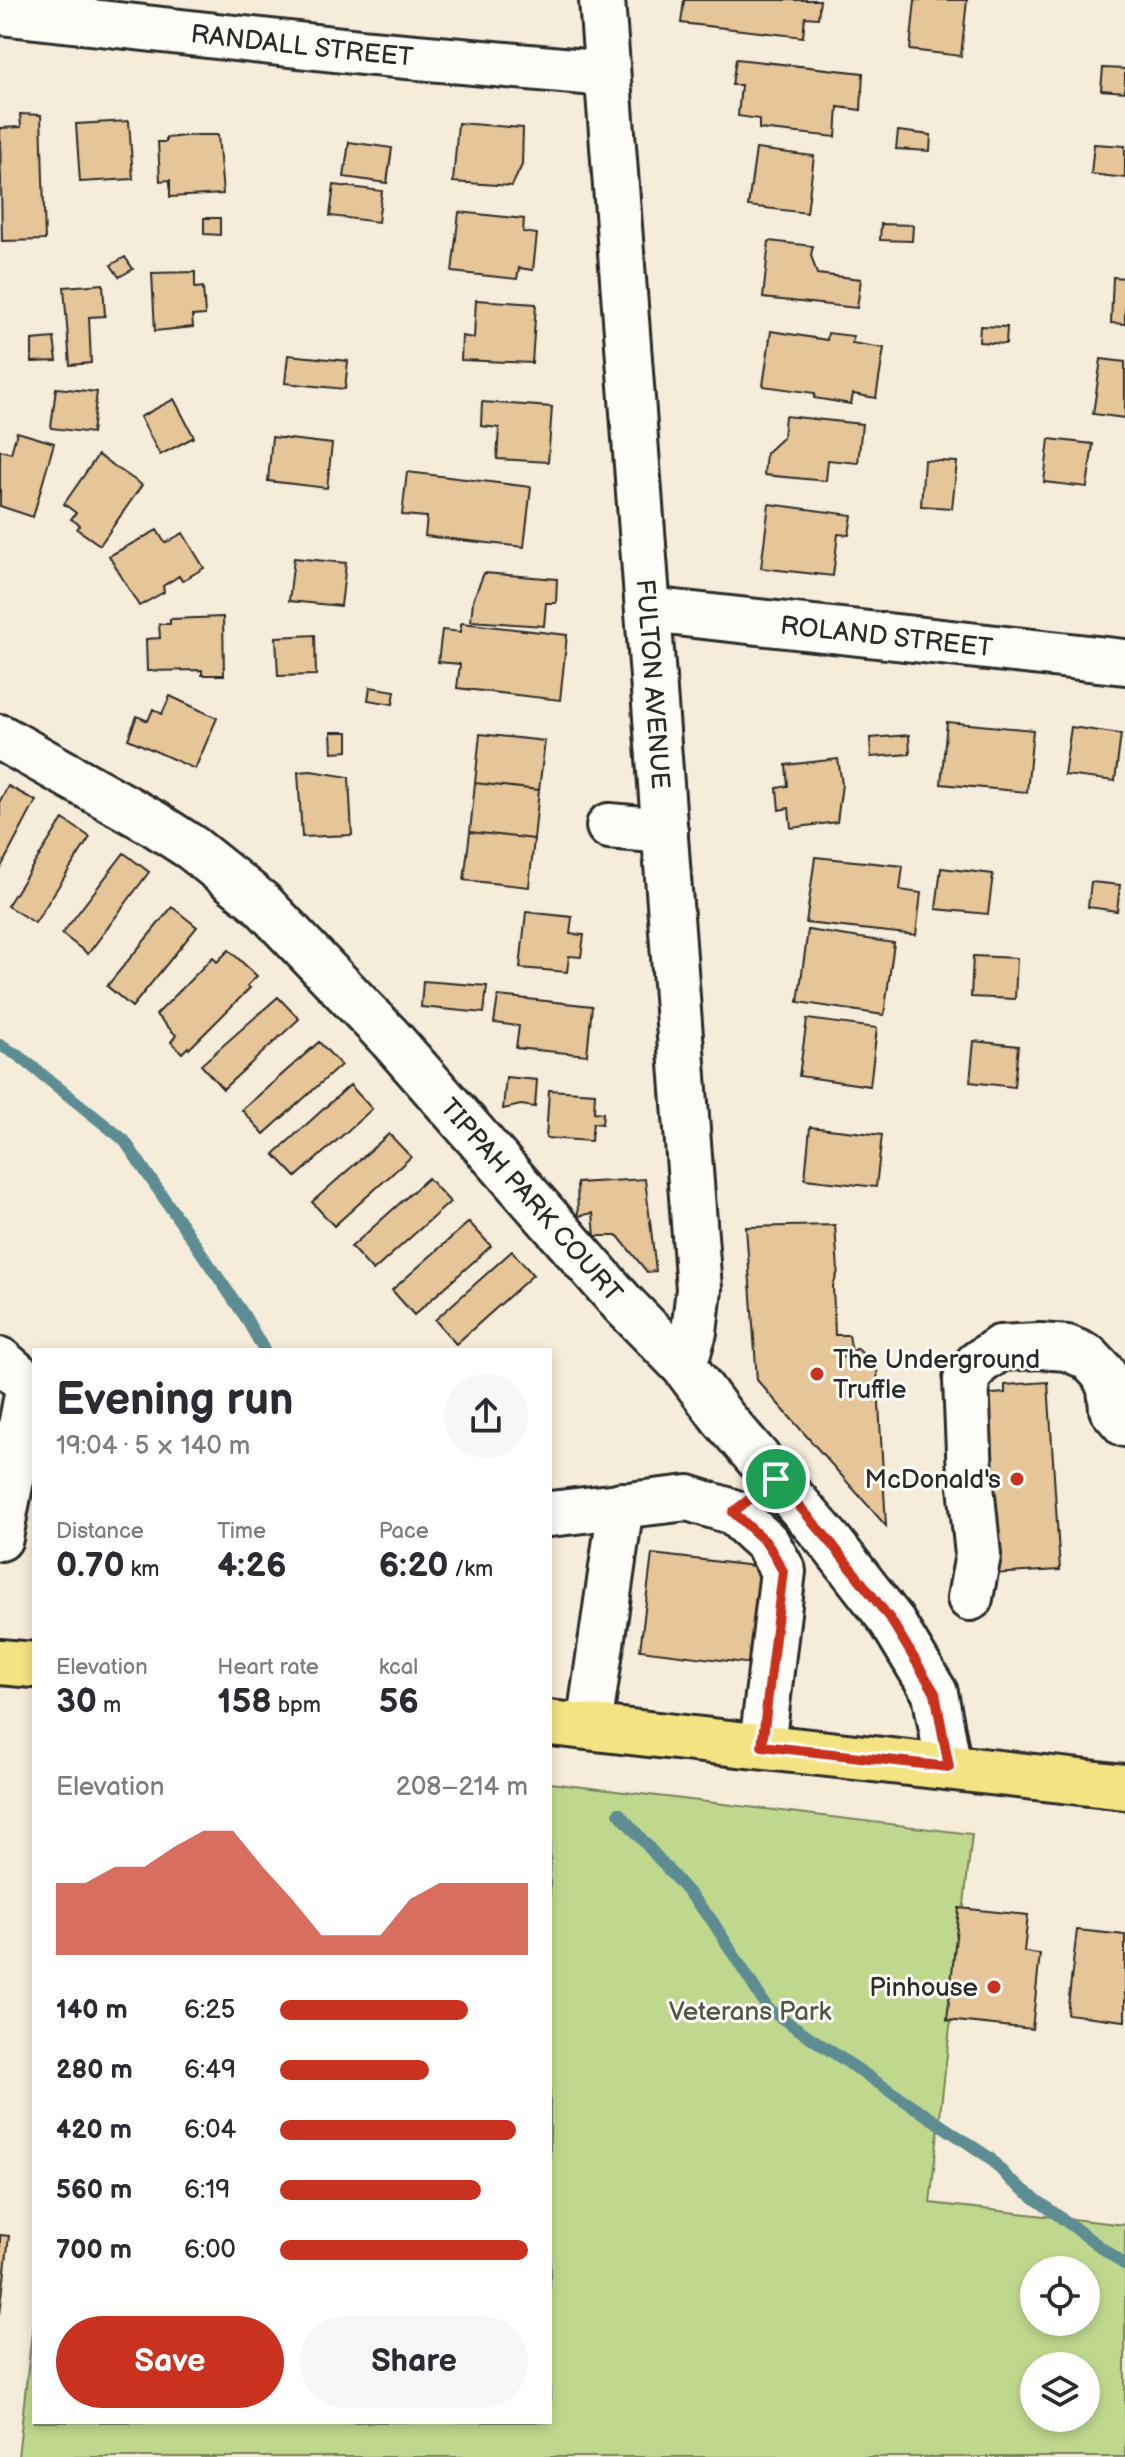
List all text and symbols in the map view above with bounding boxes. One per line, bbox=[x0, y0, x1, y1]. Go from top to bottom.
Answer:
street label: RANDALL STREET bbox=[189, 19, 415, 74]
street label: FULTON AVENUE bbox=[629, 578, 675, 790]
street label: ROLAND STREET bbox=[779, 611, 995, 665]
street label: TIPPAH PARK COURT bbox=[433, 1092, 629, 1309]
place label: The Underground Truffle bbox=[833, 1345, 1040, 1406]
marker: The Underground Truffle bbox=[808, 1365, 826, 1383]
text: Evening run bbox=[56, 1374, 293, 1427]
button: share bbox=[444, 1374, 528, 1458]
text: 19:04 · 5 × 140 m bbox=[56, 1431, 250, 1462]
pin bbox=[742, 1445, 810, 1513]
icon: arrive bbox=[754, 1457, 798, 1501]
place label: McDonald's bbox=[865, 1465, 1001, 1496]
marker: McDonald's bbox=[1008, 1470, 1026, 1488]
text: Distance bbox=[56, 1518, 144, 1545]
text: Time bbox=[217, 1518, 266, 1545]
text: Pace bbox=[379, 1518, 429, 1545]
text: 0.70 bbox=[56, 1545, 125, 1586]
text: 4:26 bbox=[217, 1545, 286, 1586]
text: 6:20 bbox=[379, 1545, 448, 1586]
text: km bbox=[125, 1556, 160, 1583]
text: /km bbox=[448, 1556, 493, 1583]
text: Elevation bbox=[56, 1654, 148, 1681]
text: Heart rate bbox=[217, 1654, 319, 1681]
text: kcal bbox=[379, 1654, 418, 1681]
text: 30 bbox=[56, 1681, 97, 1722]
text: 158 bbox=[217, 1681, 272, 1722]
text: 56 bbox=[379, 1681, 419, 1722]
text: m bbox=[97, 1692, 121, 1719]
text: bpm bbox=[272, 1692, 321, 1719]
text: Elevation bbox=[56, 1772, 164, 1803]
text: 208–214 m bbox=[396, 1772, 528, 1803]
place label: Pinhouse bbox=[869, 1973, 978, 2004]
marker: Pinhouse bbox=[985, 1978, 1003, 1996]
text: 140 m bbox=[56, 1995, 128, 2026]
text: 6:25 bbox=[184, 1995, 235, 2026]
park label: Veterans Park bbox=[669, 1997, 831, 2028]
text: 280 m bbox=[56, 2055, 133, 2086]
text: 6:49 bbox=[184, 2055, 236, 2086]
text: 420 m bbox=[56, 2115, 132, 2146]
text: 6:04 bbox=[184, 2115, 236, 2146]
text: 560 m bbox=[56, 2175, 132, 2206]
text: 6:19 bbox=[184, 2175, 230, 2206]
text: 700 m bbox=[56, 2235, 132, 2266]
text: 6:00 bbox=[184, 2235, 236, 2266]
map controls bbox=[1020, 2256, 1100, 2432]
button: locate bbox=[1020, 2256, 1100, 2336]
button: Save bbox=[56, 2316, 284, 2408]
button: Share bbox=[300, 2316, 528, 2408]
button: layers bbox=[1020, 2352, 1100, 2432]

